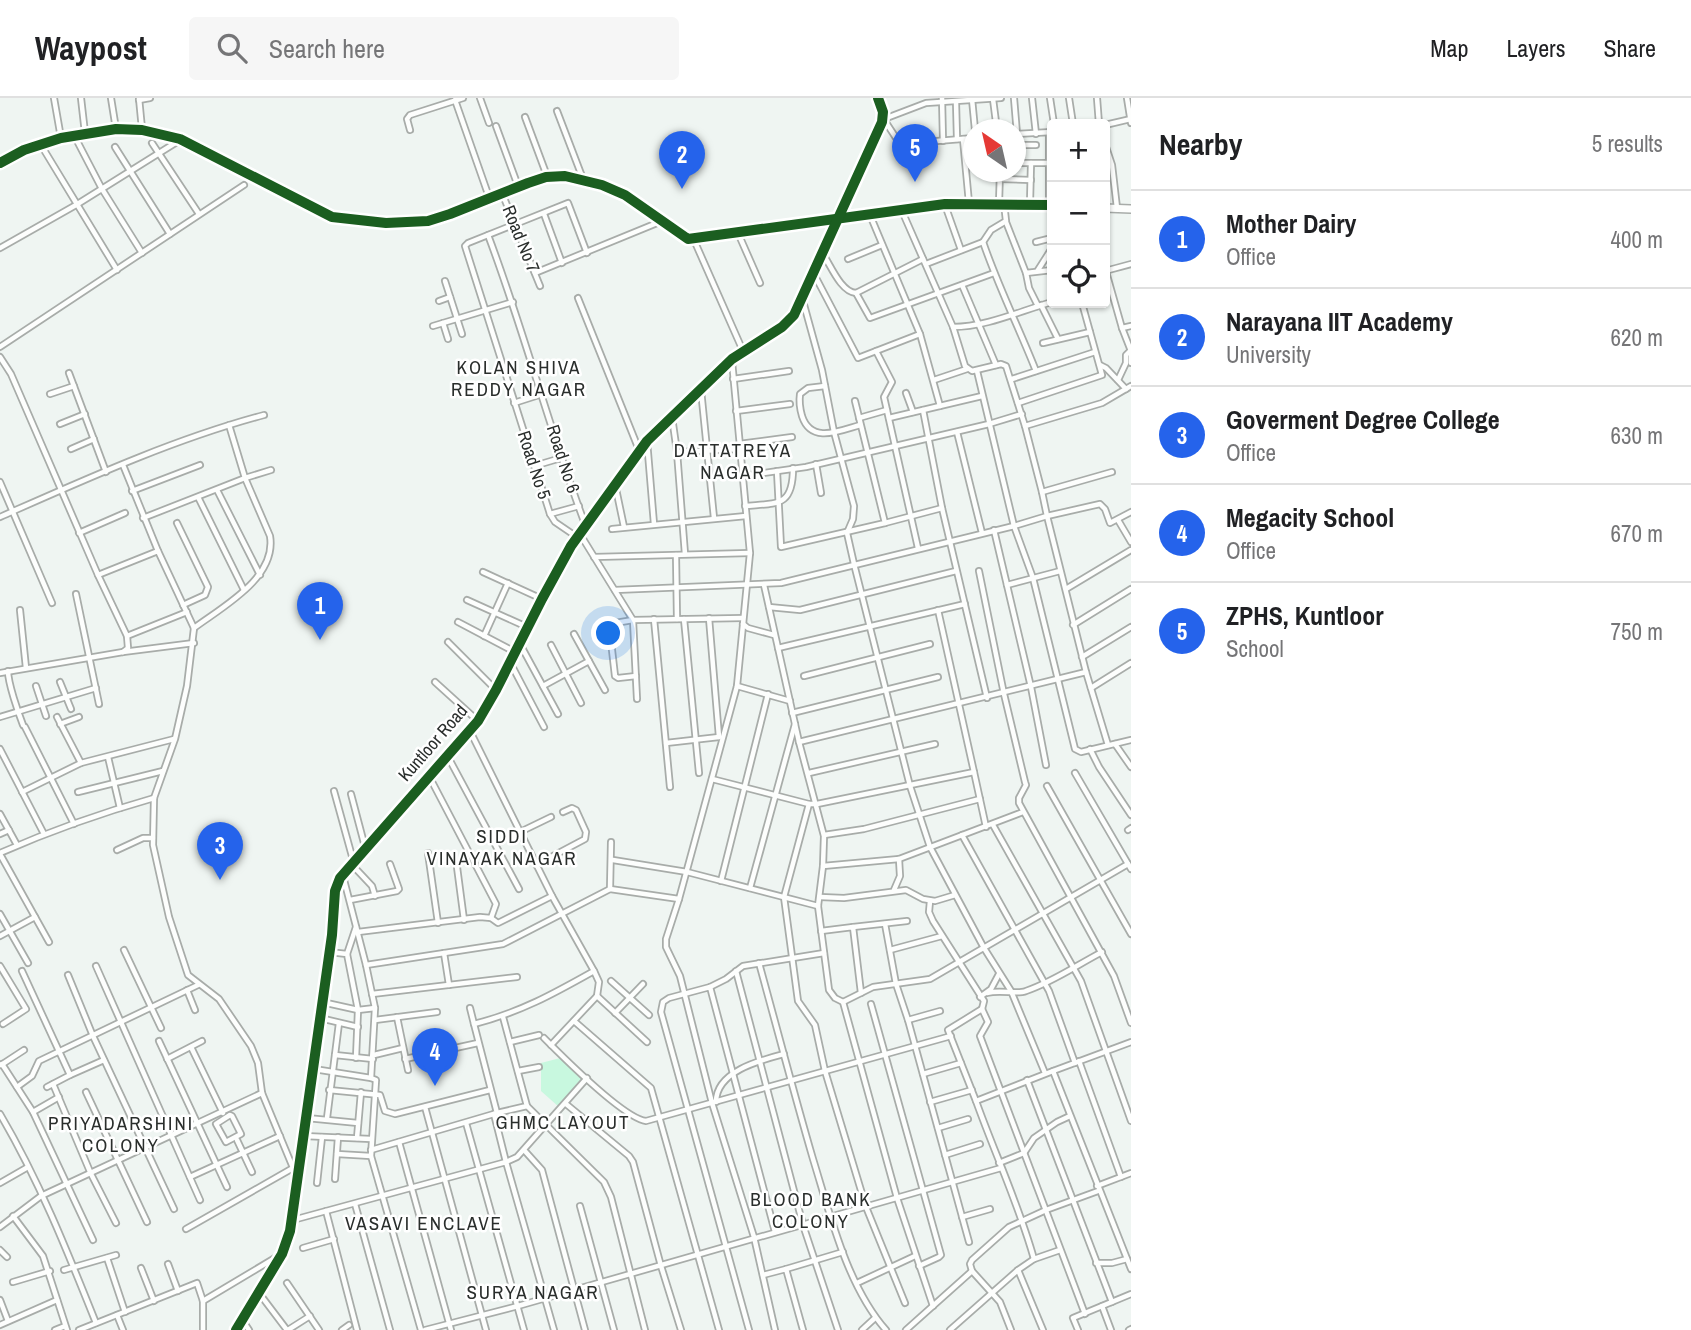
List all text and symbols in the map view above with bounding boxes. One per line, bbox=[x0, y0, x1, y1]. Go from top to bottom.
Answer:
search box bbox=[189, 17, 679, 80]
text: Waypost bbox=[35, 26, 147, 70]
icon: search bbox=[213, 29, 251, 67]
text: Search here bbox=[269, 31, 385, 66]
text: Map bbox=[1430, 32, 1468, 64]
text: Layers bbox=[1506, 32, 1565, 64]
text: Share bbox=[1603, 32, 1656, 64]
north arrow bbox=[963, 119, 1026, 182]
map controls bbox=[1047, 119, 1110, 308]
button: + bbox=[1047, 119, 1110, 182]
pin: 5 bbox=[892, 124, 938, 182]
text: Nearby bbox=[1159, 124, 1242, 164]
text: 5 results bbox=[1592, 128, 1663, 159]
pin: 2 bbox=[659, 131, 705, 189]
button: − bbox=[1047, 182, 1110, 245]
street label: Road No 7 bbox=[497, 201, 546, 276]
text: Mother Dairy bbox=[1226, 206, 1356, 241]
text: 1 bbox=[1177, 224, 1187, 255]
text: 400 m bbox=[1611, 224, 1663, 255]
text: Office bbox=[1226, 241, 1276, 272]
button: locate bbox=[1047, 245, 1110, 308]
text: Narayana IIT Academy bbox=[1226, 304, 1453, 339]
text: 2 bbox=[1177, 322, 1187, 353]
text: 620 m bbox=[1611, 322, 1663, 353]
text: University bbox=[1226, 339, 1311, 370]
district label: KOLAN SHIVA REDDY NAGAR bbox=[451, 354, 587, 402]
text: Goverment Degree College bbox=[1226, 402, 1500, 437]
text: 3 bbox=[1177, 420, 1187, 451]
text: 630 m bbox=[1611, 420, 1663, 451]
street label: Road No 6 bbox=[541, 421, 586, 496]
street label: Road No 5 bbox=[512, 427, 557, 502]
district label: DATTATREYA NAGAR bbox=[674, 437, 792, 485]
text: Office bbox=[1226, 437, 1276, 468]
text: Megacity School bbox=[1226, 500, 1394, 535]
text: 4 bbox=[1177, 518, 1187, 549]
text: 670 m bbox=[1611, 518, 1663, 549]
text: Office bbox=[1226, 535, 1276, 566]
pin: 1 bbox=[297, 582, 343, 640]
text: ZPHS, Kuntloor bbox=[1226, 598, 1384, 633]
your location bbox=[591, 616, 625, 650]
text: 5 bbox=[1177, 616, 1187, 647]
text: 750 m bbox=[1611, 616, 1663, 647]
text: School bbox=[1226, 633, 1284, 664]
street label: Kuntloor Road bbox=[392, 699, 473, 786]
pin: 3 bbox=[197, 822, 243, 880]
district label: SIDDI VINAYAK NAGAR bbox=[426, 823, 578, 871]
pin: 4 bbox=[412, 1028, 458, 1086]
district label: GHMC LAYOUT bbox=[495, 1109, 631, 1135]
district label: PRIYADARSHINI COLONY bbox=[48, 1110, 194, 1158]
district label: BLOOD BANK COLONY bbox=[750, 1186, 872, 1234]
district label: VASAVI ENCLAVE bbox=[345, 1210, 503, 1236]
district label: SURYA NAGAR bbox=[466, 1279, 600, 1305]

